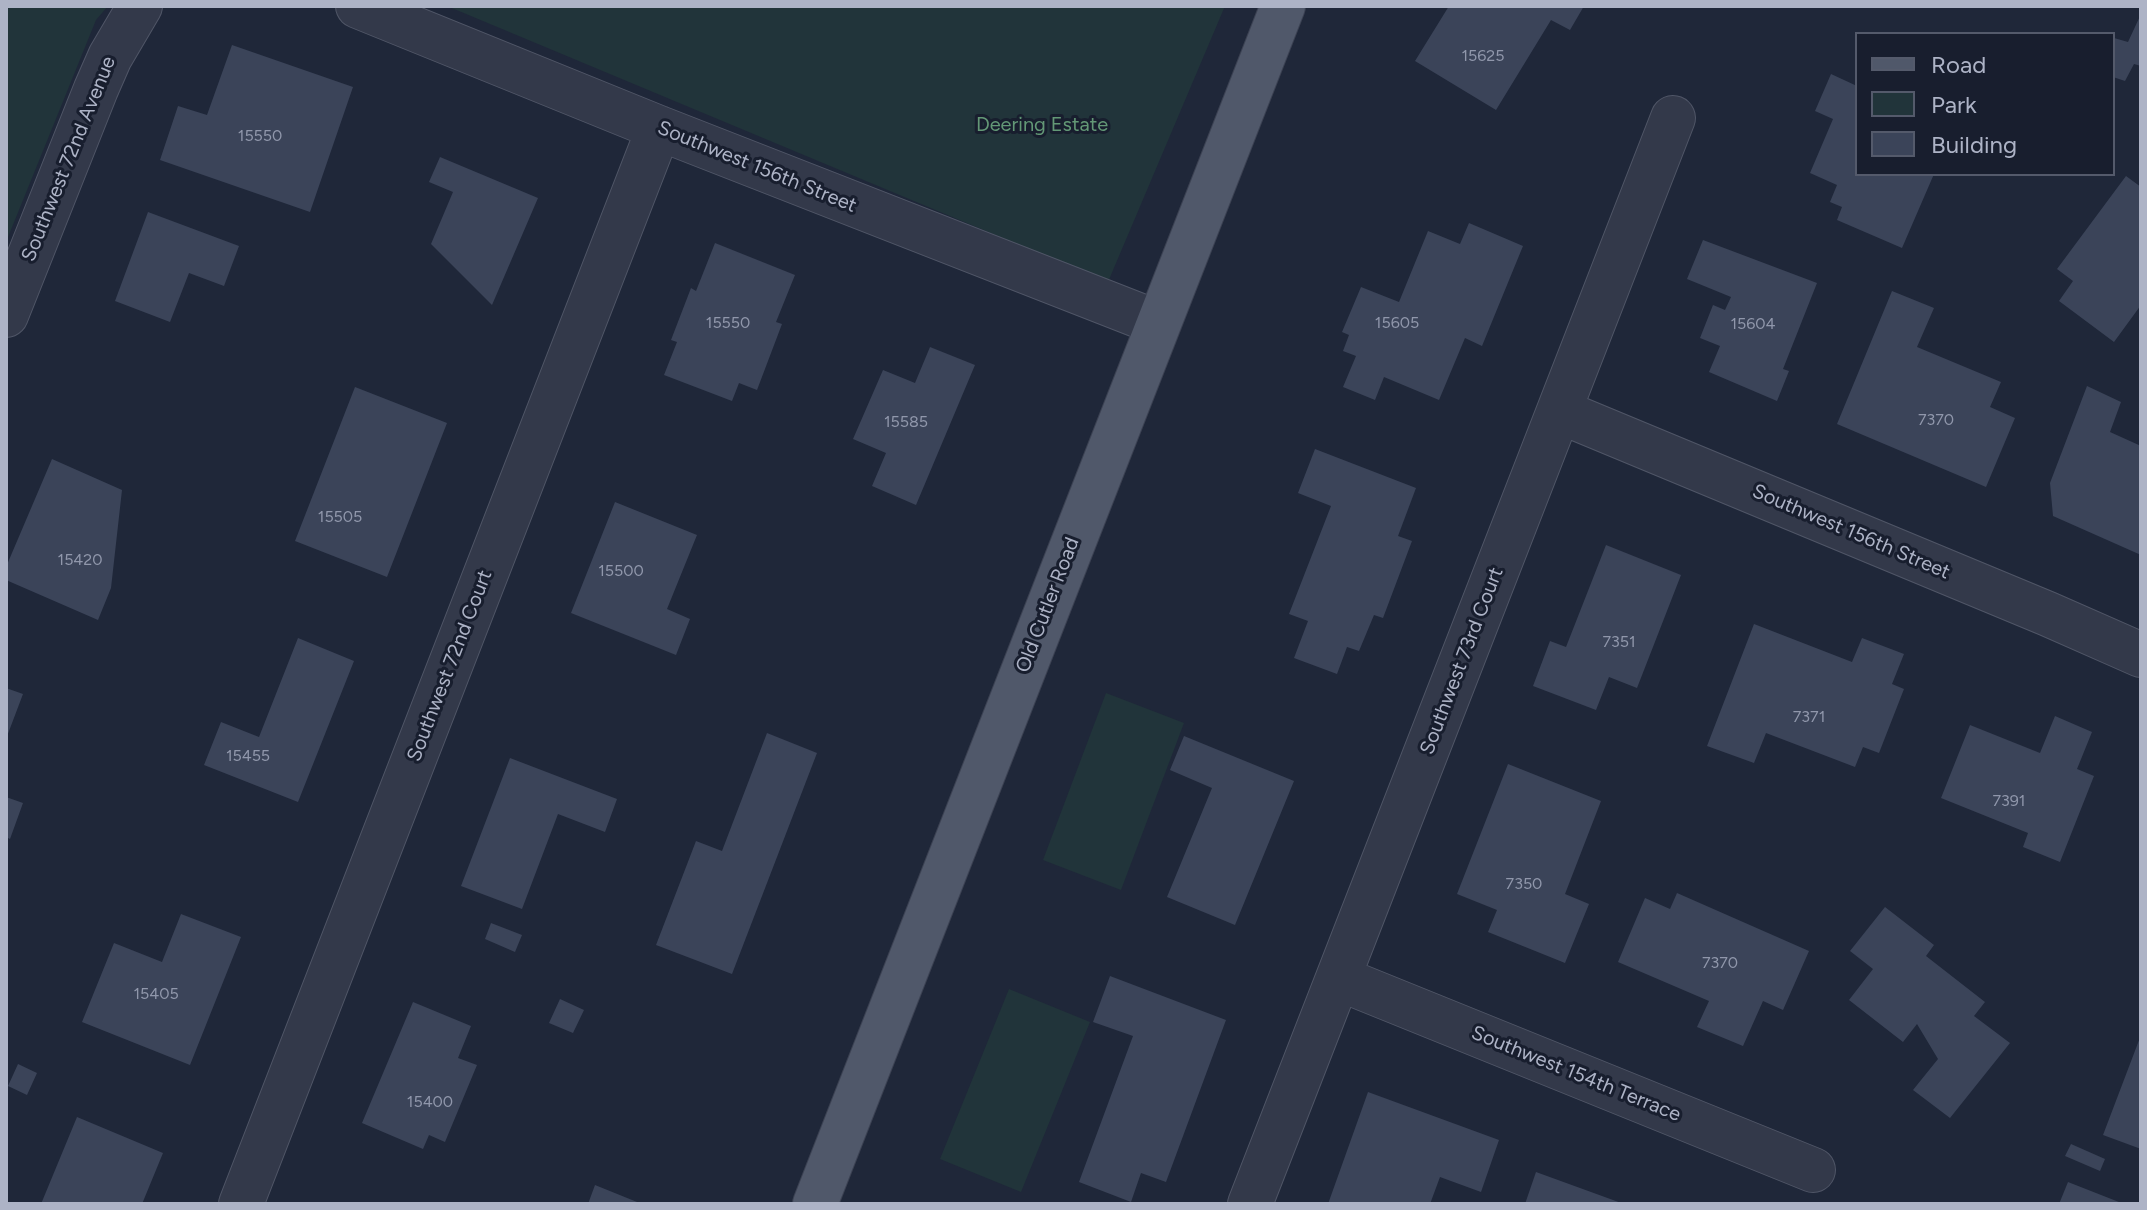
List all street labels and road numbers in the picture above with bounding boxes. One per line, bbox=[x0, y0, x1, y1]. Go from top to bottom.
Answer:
street label: Southwest 72nd Avenue bbox=[17, 53, 121, 265]
street label: Southwest 156th Street bbox=[654, 116, 860, 218]
street label: Southwest 156th Street bbox=[1748, 479, 1954, 585]
street label: Old Cutler Road bbox=[1011, 534, 1085, 676]
street label: Southwest 73rd Court bbox=[1415, 564, 1509, 758]
street label: Southwest 72nd Court bbox=[402, 567, 498, 765]
street label: Southwest 154th Terrace bbox=[1468, 1021, 1684, 1127]

